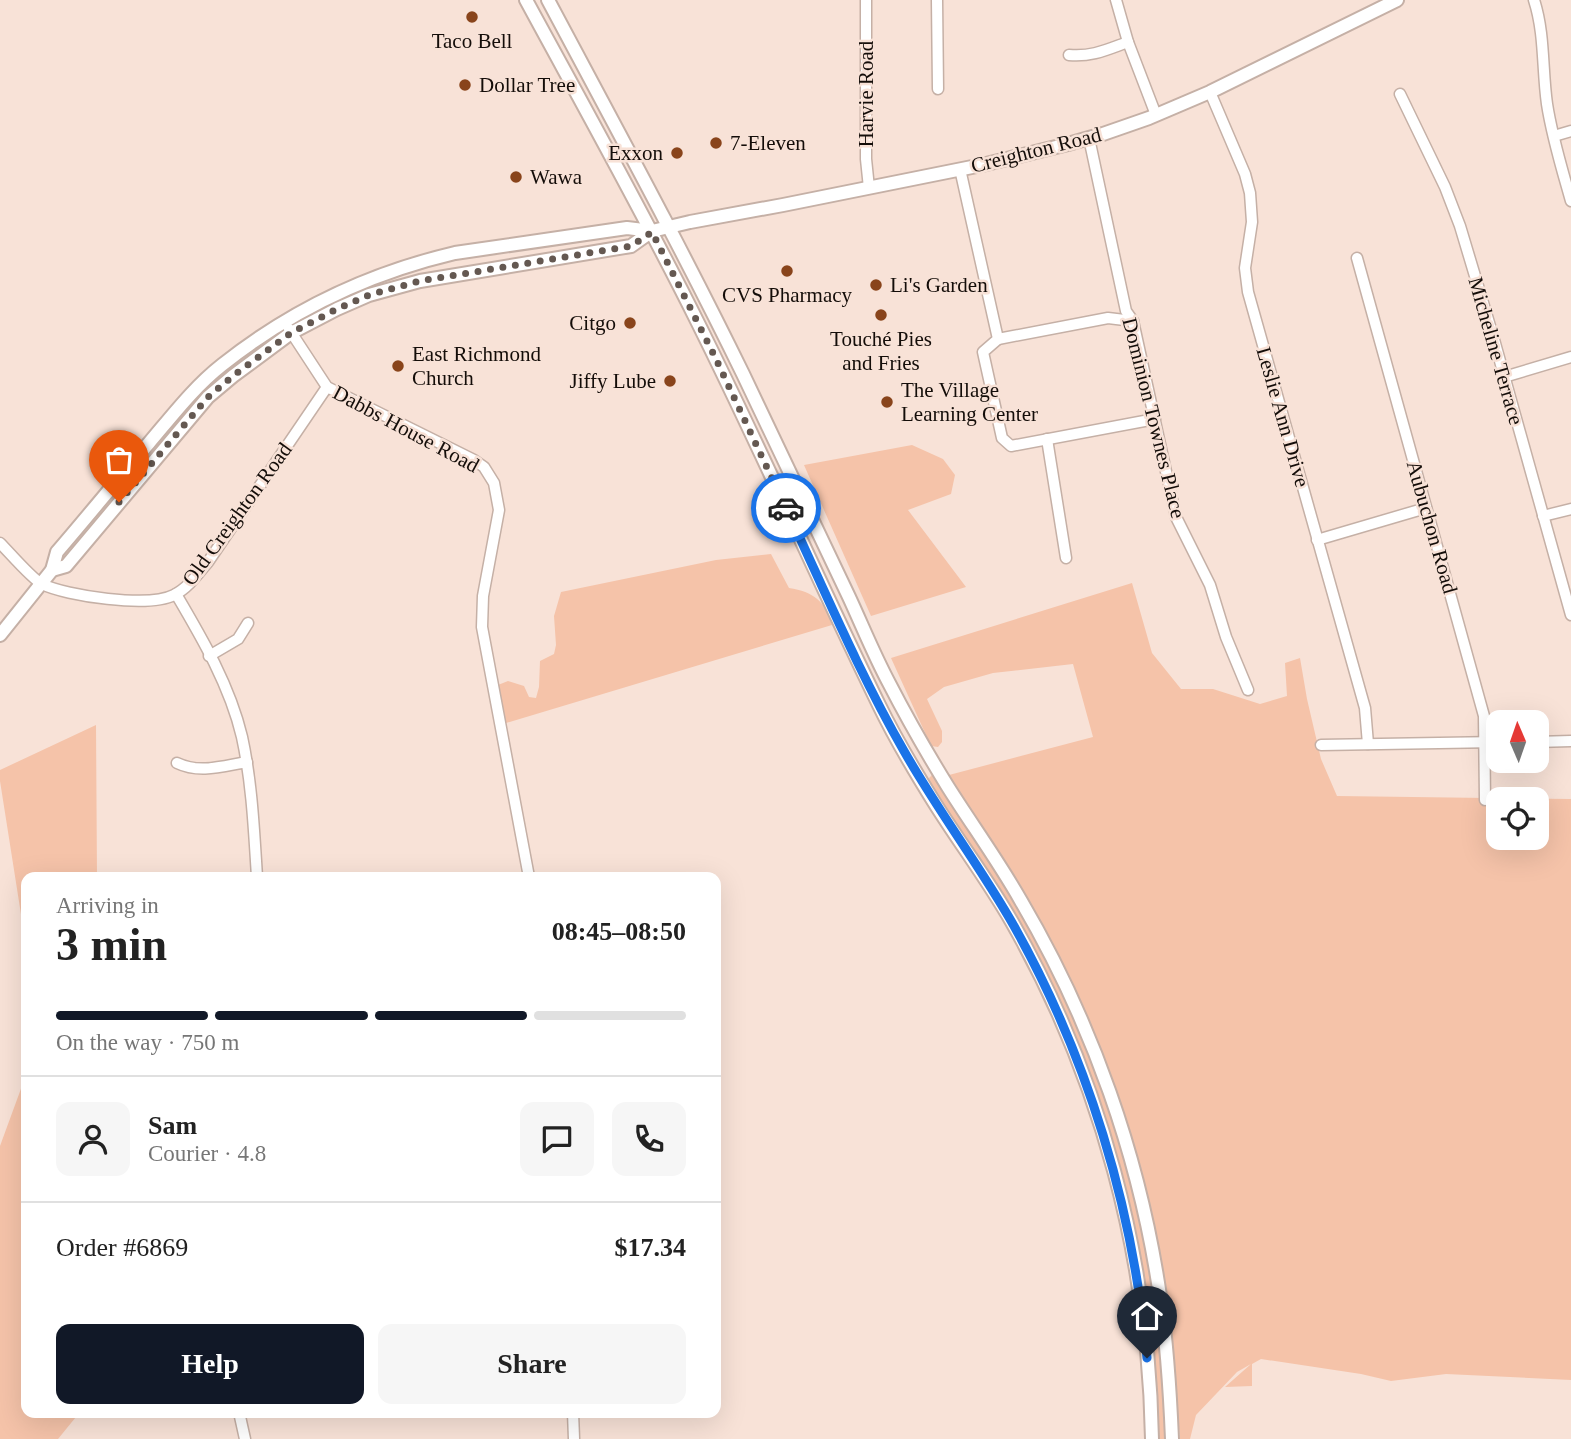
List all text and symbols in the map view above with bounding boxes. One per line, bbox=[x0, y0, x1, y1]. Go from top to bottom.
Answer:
marker: Taco Bell bbox=[464, 9, 480, 25]
place label: Taco Bell bbox=[432, 29, 513, 53]
street label: Harvie Road bbox=[854, 40, 878, 147]
place label: Dollar Tree bbox=[479, 73, 575, 97]
marker: Dollar Tree bbox=[457, 77, 473, 93]
street label: Creighton Road bbox=[968, 122, 1104, 178]
place label: 7-Eleven bbox=[730, 131, 806, 155]
marker: 7-Eleven bbox=[708, 135, 724, 151]
place label: Exxon bbox=[608, 141, 663, 165]
marker: Exxon bbox=[669, 145, 685, 161]
place label: Wawa bbox=[530, 165, 583, 189]
marker: Wawa bbox=[508, 169, 524, 185]
marker: CVS Pharmacy bbox=[779, 263, 795, 279]
place label: Li's Garden bbox=[890, 273, 988, 297]
street label: Micheline Terrace bbox=[1463, 274, 1529, 428]
marker: Li's Garden bbox=[868, 277, 884, 293]
place label: CVS Pharmacy bbox=[722, 283, 853, 307]
marker: Touché Pies and Fries bbox=[873, 307, 889, 323]
place label: Citgo bbox=[569, 311, 616, 335]
marker: Citgo bbox=[622, 315, 638, 331]
street label: Dominion Townes Place bbox=[1117, 315, 1191, 521]
place label: Touché Pies and Fries bbox=[830, 327, 932, 375]
place label: East Richmond Church bbox=[412, 342, 541, 390]
street label: Leslie Ann Drive bbox=[1252, 344, 1314, 490]
marker: East Richmond Church bbox=[390, 358, 406, 374]
place label: Jiffy Lube bbox=[569, 369, 656, 393]
marker: Jiffy Lube bbox=[662, 373, 678, 389]
place label: The Village Learning Center bbox=[901, 378, 1038, 426]
street label: Dabbs House Road bbox=[329, 380, 484, 478]
marker: The Village Learning Center bbox=[879, 394, 895, 410]
pin bbox=[89, 430, 149, 502]
street label: Old Creighton Road bbox=[177, 438, 297, 590]
icon: bag bbox=[100, 441, 138, 479]
street label: Aubuchon Road bbox=[1402, 458, 1463, 597]
courier bbox=[751, 473, 821, 543]
icon: car bbox=[767, 489, 805, 527]
north arrow bbox=[1486, 710, 1549, 774]
map controls bbox=[1486, 710, 1549, 850]
button: locate bbox=[1486, 787, 1549, 850]
text: Arriving in bbox=[56, 893, 159, 918]
text: 08:45–08:50 bbox=[552, 917, 686, 946]
text: 3 min bbox=[56, 919, 167, 970]
text: On the way · 750 m bbox=[56, 1030, 239, 1055]
button: person bbox=[56, 1102, 130, 1176]
button: chat bbox=[520, 1102, 594, 1176]
button: phone bbox=[612, 1102, 686, 1176]
text: Sam bbox=[148, 1111, 197, 1140]
text: Courier · 4.8 bbox=[148, 1141, 266, 1166]
text: Order #6869 bbox=[56, 1233, 188, 1262]
text: $17.34 bbox=[615, 1233, 686, 1262]
pin bbox=[1117, 1286, 1177, 1358]
icon: home bbox=[1128, 1297, 1166, 1335]
button: Help bbox=[56, 1324, 364, 1404]
button: Share bbox=[378, 1324, 686, 1404]

